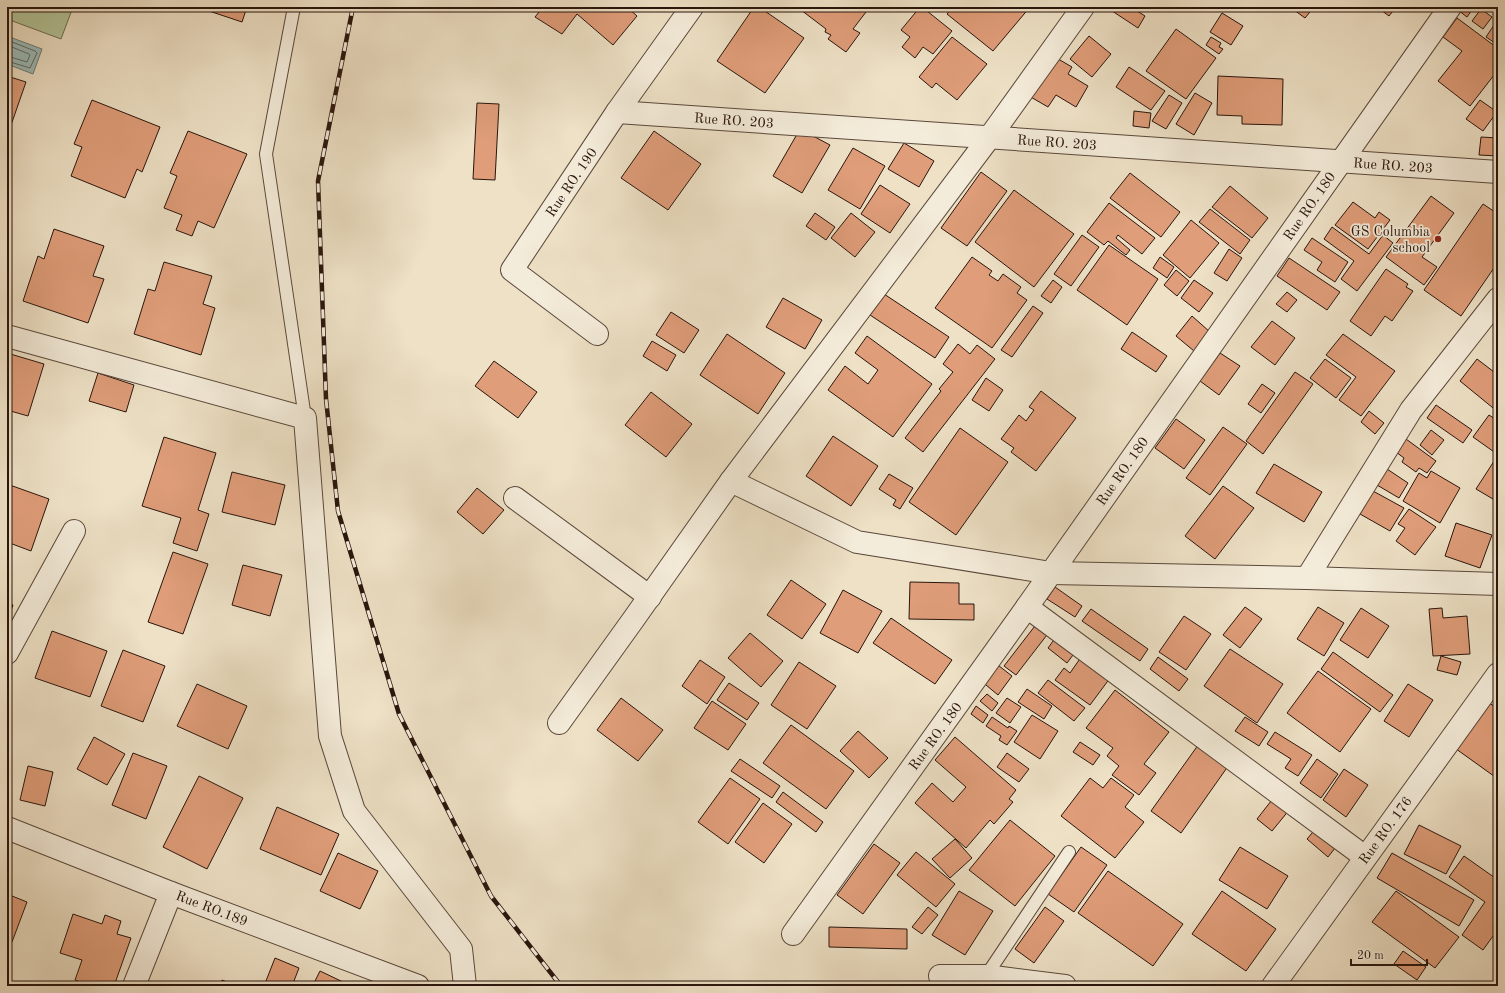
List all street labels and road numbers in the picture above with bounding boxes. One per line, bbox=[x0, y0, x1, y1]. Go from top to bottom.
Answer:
street label: Rue RO. 203 bbox=[694, 111, 774, 131]
street label: Rue RO. 203 bbox=[1017, 133, 1097, 153]
street label: Rue RO. 190 bbox=[544, 146, 600, 220]
street label: Rue RO. 203 bbox=[1353, 156, 1433, 176]
street label: Rue RO. 180 bbox=[1281, 170, 1338, 243]
street label: Rue RO. 180 bbox=[1094, 435, 1151, 508]
street label: Rue RO. 180 bbox=[907, 700, 965, 773]
street label: Rue RO. 176 bbox=[1357, 794, 1415, 867]
street label: Rue RO.189 bbox=[174, 889, 250, 929]

